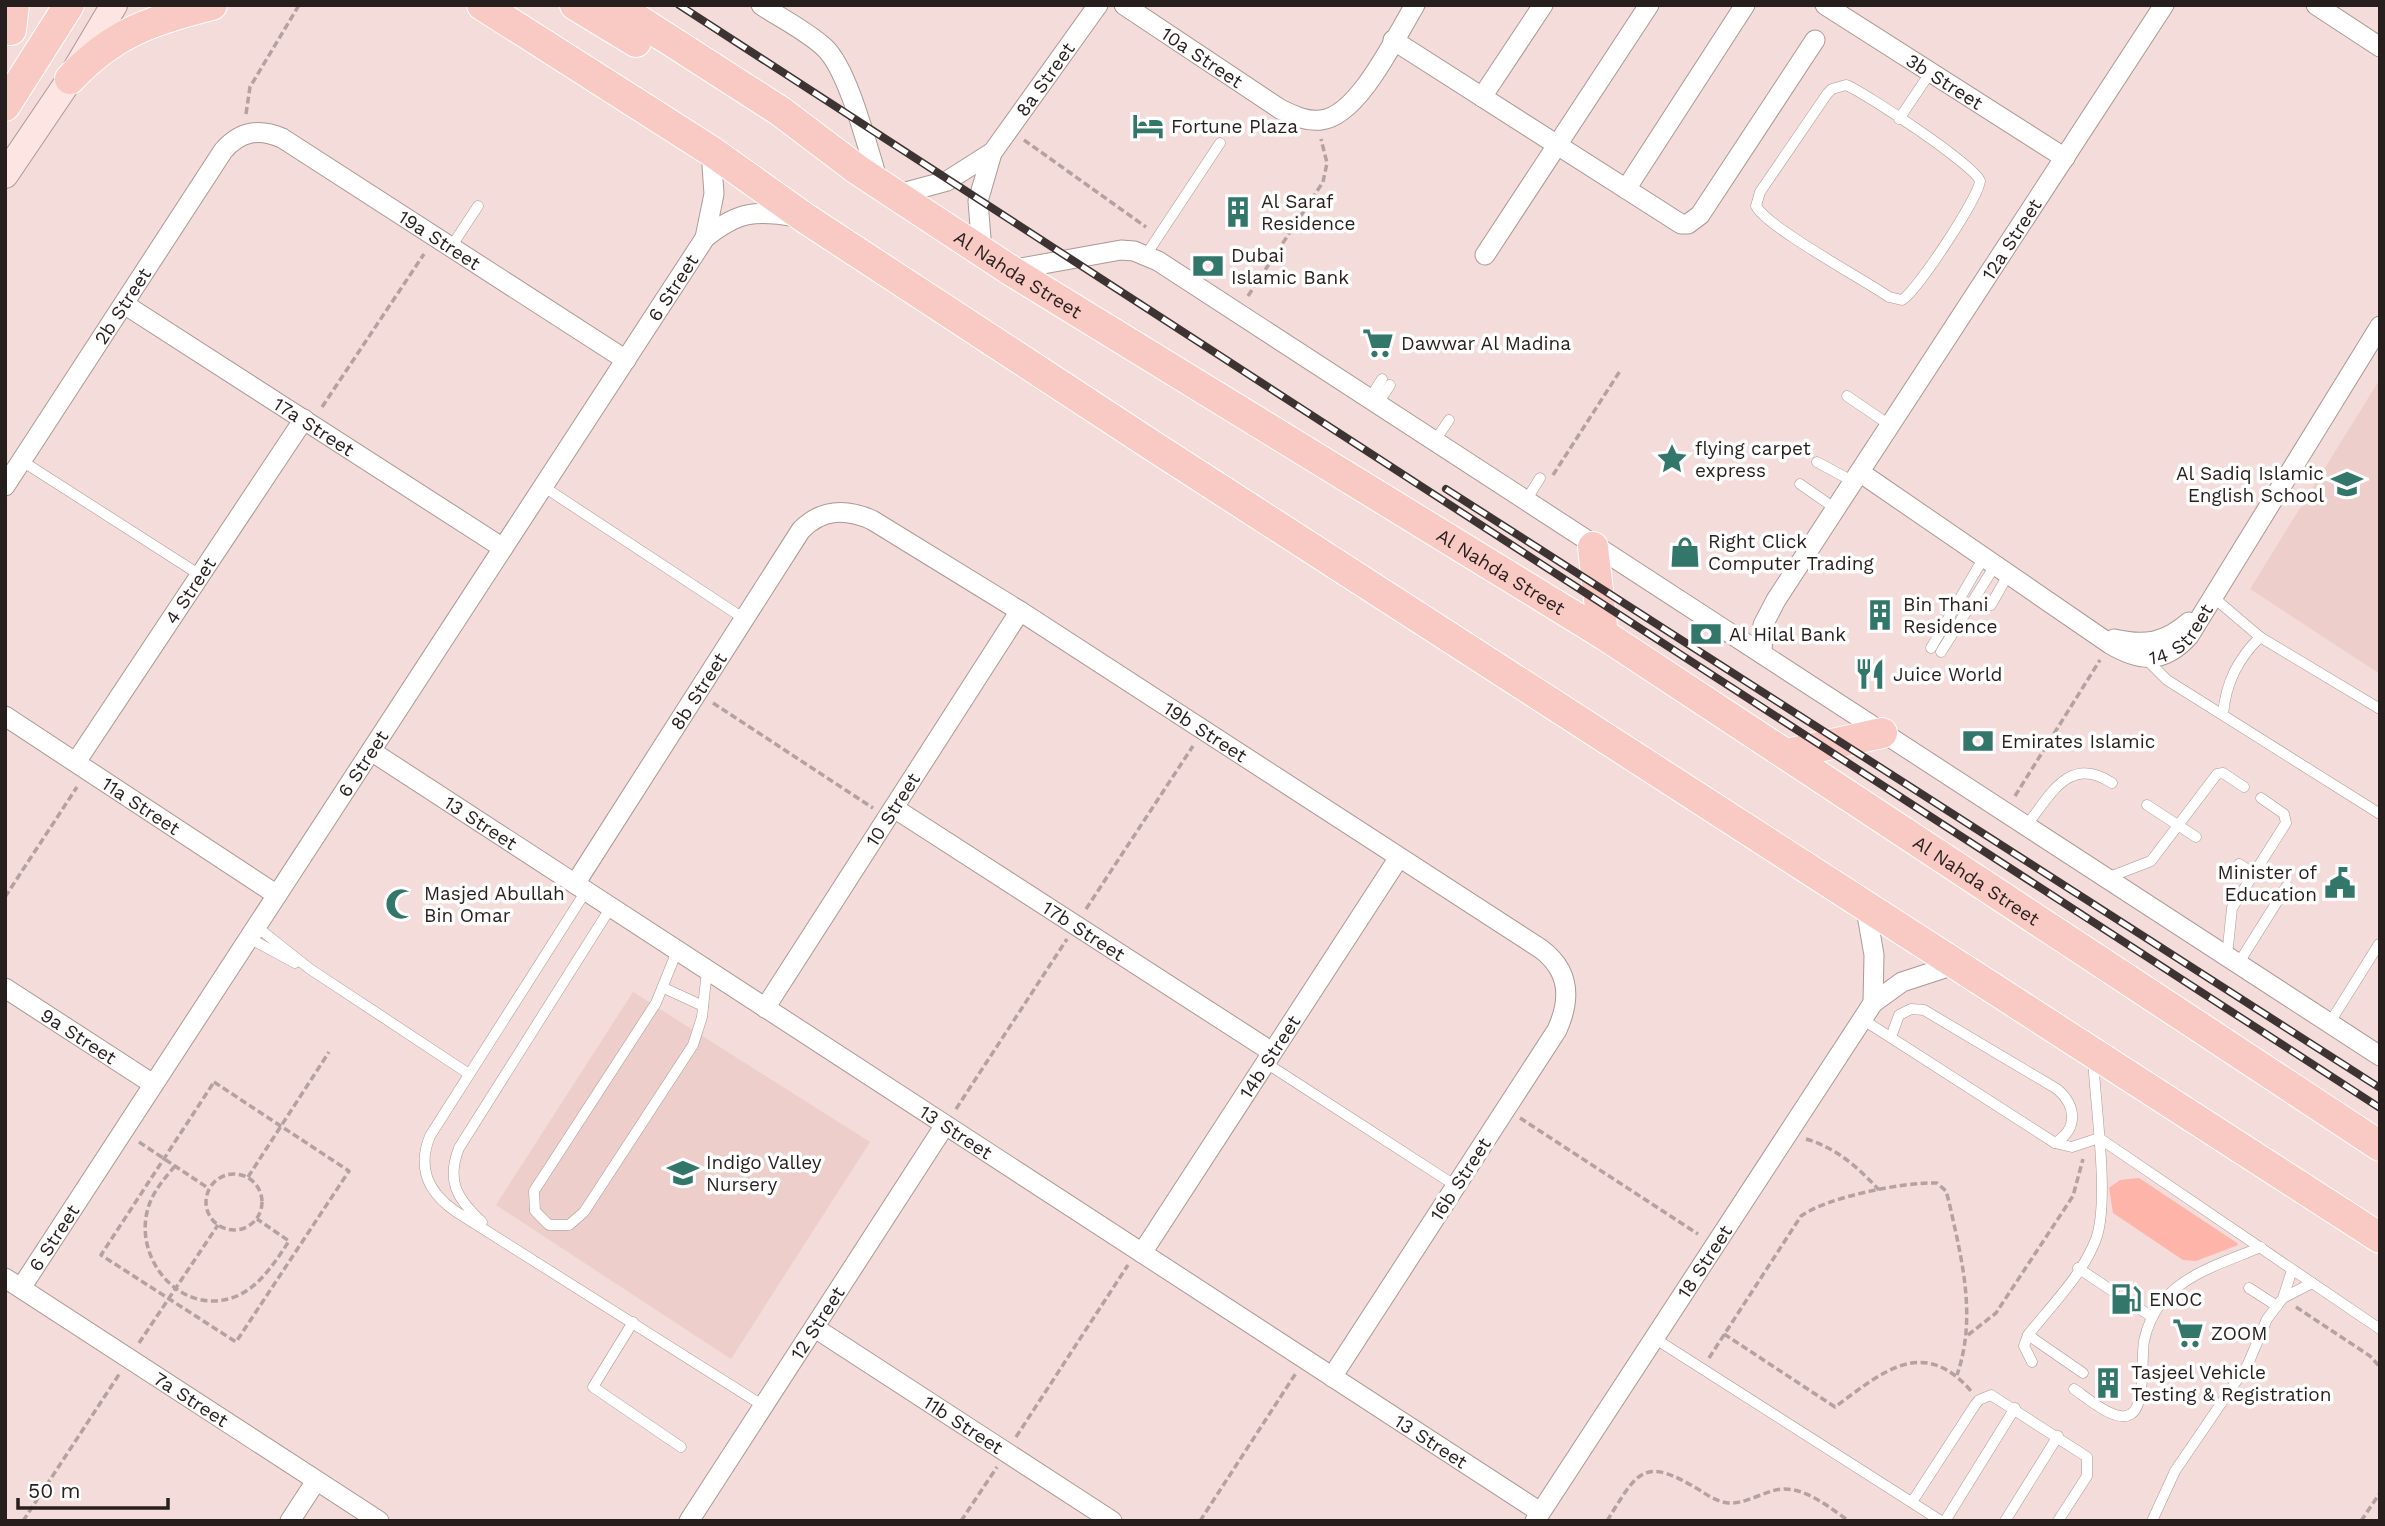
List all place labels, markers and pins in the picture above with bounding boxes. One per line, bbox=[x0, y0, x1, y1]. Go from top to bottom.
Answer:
hotel icon: Fortune Plaza bbox=[1131, 109, 1165, 143]
place label: Fortune Plaza bbox=[1171, 115, 1298, 138]
place label: Al Saraf Residence bbox=[1261, 190, 1356, 235]
building icon: Al Saraf Residence bbox=[1221, 195, 1255, 229]
place label: Dubai Islamic Bank bbox=[1231, 244, 1349, 289]
bank icon: Dubai Islamic Bank bbox=[1191, 249, 1225, 283]
supermarket icon: Dawwar Al Madina bbox=[1361, 326, 1395, 360]
place label: Dawwar Al Madina bbox=[1401, 332, 1571, 355]
place label: flying carpet express bbox=[1695, 437, 1811, 482]
place icon: flying carpet express bbox=[1655, 442, 1689, 476]
place label: Al Sadiq Islamic English School bbox=[2176, 462, 2324, 507]
school or university icon: Al Sadiq Islamic English School bbox=[2330, 467, 2364, 501]
place label: Right Click Computer Trading bbox=[1708, 530, 1875, 575]
shop icon: Right Click Computer Trading bbox=[1668, 535, 1702, 569]
place label: Bin Thani Residence bbox=[1903, 593, 1998, 638]
building icon: Bin Thani Residence bbox=[1863, 598, 1897, 632]
bank icon: Al Hilal Bank bbox=[1689, 617, 1723, 651]
place label: Al Hilal Bank bbox=[1729, 623, 1846, 646]
restaurant icon: Juice World bbox=[1853, 657, 1887, 691]
place label: Juice World bbox=[1893, 663, 2002, 686]
bank icon: Emirates Islamic bbox=[1961, 724, 1995, 758]
place label: Emirates Islamic bbox=[2001, 730, 2155, 753]
place label: Minister of Education bbox=[2217, 861, 2318, 906]
public building icon: Minister of Education bbox=[2323, 866, 2357, 900]
place label: Masjed Abullah Bin Omar bbox=[424, 882, 565, 927]
mosque icon: Masjed Abullah Bin Omar bbox=[384, 887, 418, 921]
place label: Indigo Valley Nursery bbox=[706, 1151, 822, 1196]
school or university icon: Indigo Valley Nursery bbox=[666, 1156, 700, 1190]
fuel station icon: ENOC bbox=[2109, 1282, 2143, 1316]
place label: ENOC bbox=[2149, 1288, 2202, 1311]
supermarket icon: ZOOM bbox=[2171, 1316, 2205, 1350]
place label: ZOOM bbox=[2211, 1322, 2267, 1345]
place label: Tasjeel Vehicle Testing & Registration bbox=[2131, 1361, 2332, 1406]
building icon: Tasjeel Vehicle Testing & Registration bbox=[2091, 1366, 2125, 1400]

